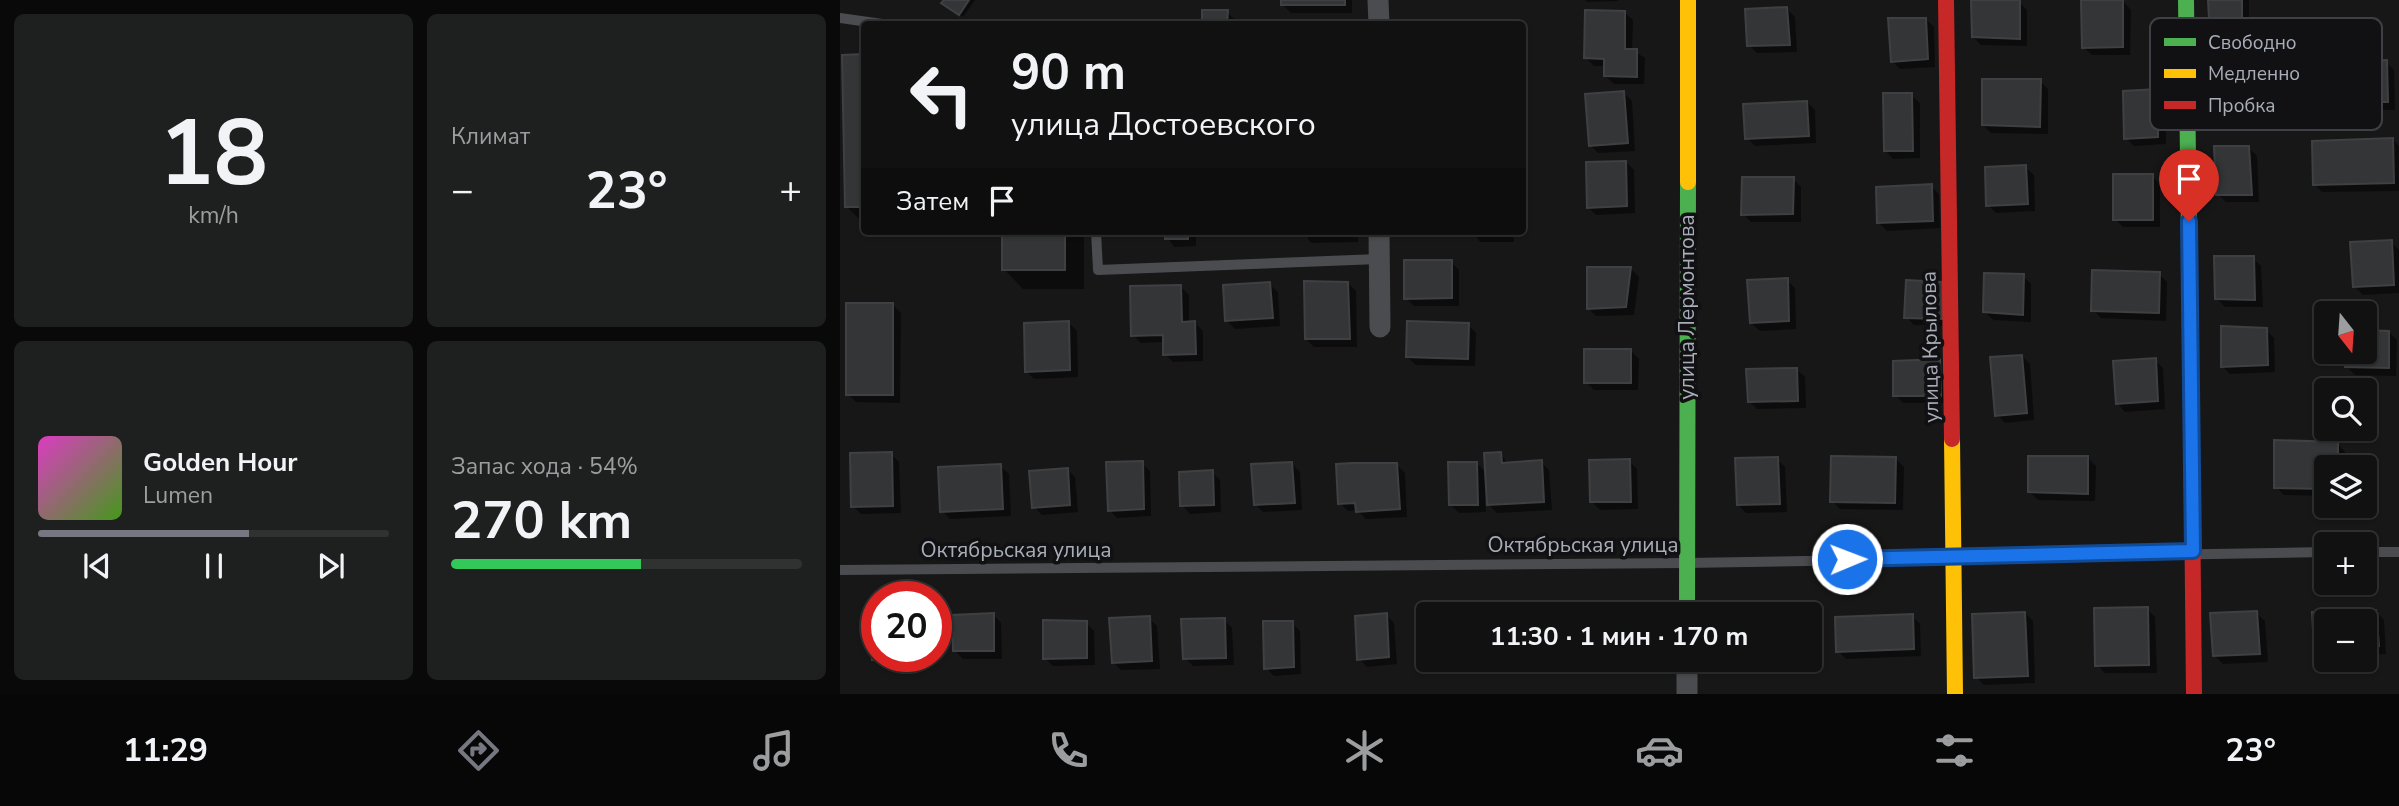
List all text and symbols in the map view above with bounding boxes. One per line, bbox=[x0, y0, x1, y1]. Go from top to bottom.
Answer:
legend bbox=[2150, 18, 2382, 130]
text: Свободно bbox=[2208, 30, 2297, 56]
text: 90 m bbox=[1011, 39, 1126, 106]
icon: left bbox=[896, 49, 987, 140]
text: Медленно bbox=[2208, 61, 2300, 87]
text: 18 bbox=[159, 92, 268, 216]
text: Пробка bbox=[2208, 93, 2275, 119]
text: улица Достоевского bbox=[1011, 103, 1316, 146]
text: Климат bbox=[451, 121, 530, 152]
pin bbox=[2159, 149, 2219, 221]
text: 23° bbox=[585, 155, 668, 226]
icon: arrive bbox=[2170, 160, 2208, 198]
text: − bbox=[451, 165, 474, 216]
text: + bbox=[779, 165, 802, 216]
icon: arrive bbox=[983, 182, 1021, 220]
text: Затем bbox=[896, 184, 969, 219]
text: km/h bbox=[188, 200, 239, 231]
street label: улица Лермонтова bbox=[1673, 214, 1701, 400]
street label: улица Крылова bbox=[1915, 271, 1945, 423]
north arrow bbox=[2314, 301, 2376, 364]
map controls bbox=[2314, 301, 2377, 672]
button: search bbox=[2314, 378, 2377, 441]
text: Golden Hour bbox=[143, 445, 298, 480]
text: Запас хода · 54% bbox=[451, 451, 638, 482]
button: layers bbox=[2314, 455, 2377, 518]
text: Lumen bbox=[143, 480, 213, 511]
text: 270 km bbox=[451, 485, 632, 556]
position arrow bbox=[1810, 522, 1884, 596]
street label: Октябрьская улица bbox=[1488, 531, 1679, 559]
button: + bbox=[2314, 532, 2377, 595]
street label: Октябрьская улица bbox=[921, 536, 1112, 564]
icon: previous bbox=[78, 547, 116, 585]
icon: pause bbox=[195, 547, 233, 585]
icon: next bbox=[312, 547, 350, 585]
speed limit sign: 20 bbox=[861, 581, 952, 672]
button: − bbox=[2314, 609, 2377, 672]
text: 11:30 · 1 мин · 170 m bbox=[1490, 619, 1748, 654]
icon: directions bbox=[454, 726, 503, 775]
icon: music bbox=[749, 726, 798, 775]
icon: phone bbox=[1044, 726, 1093, 775]
icon: climate bbox=[1340, 726, 1389, 775]
icon: car bbox=[1635, 726, 1684, 775]
icon: filters bbox=[1930, 726, 1979, 775]
text: 11:29 bbox=[123, 729, 208, 772]
text: 23° bbox=[2225, 729, 2276, 772]

